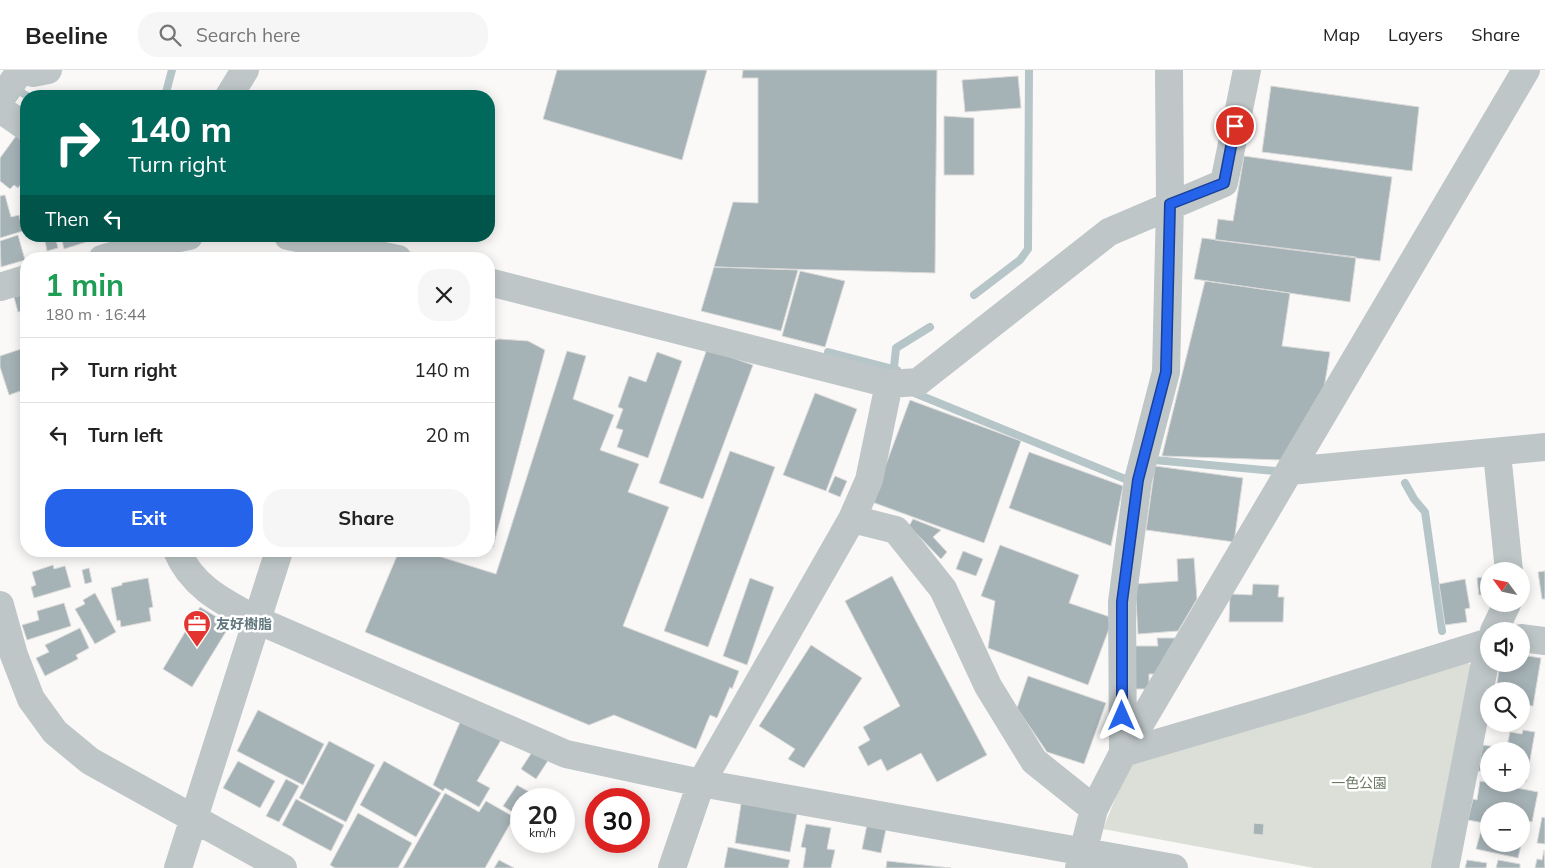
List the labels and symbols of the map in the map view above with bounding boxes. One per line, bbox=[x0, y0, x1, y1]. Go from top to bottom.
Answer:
pin bbox=[1214, 105, 1256, 147]
north arrow bbox=[1480, 562, 1530, 612]
office icon: 友好樹脂 bbox=[182, 609, 212, 648]
place label: 友好樹脂 bbox=[216, 615, 272, 633]
position arrow bbox=[1095, 689, 1147, 741]
park label: 一色公園 bbox=[1331, 774, 1387, 792]
speed limit sign: 30 bbox=[585, 788, 650, 853]

